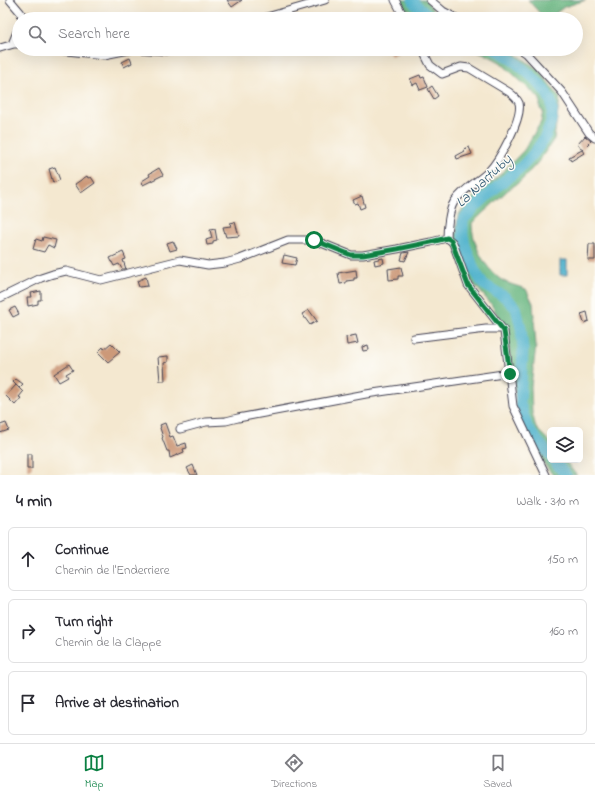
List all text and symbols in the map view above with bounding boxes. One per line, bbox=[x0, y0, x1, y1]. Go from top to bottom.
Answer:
search box bbox=[12, 12, 583, 56]
icon: search bbox=[26, 23, 48, 45]
text: Search here bbox=[58, 23, 130, 45]
water label: La Nartuby bbox=[451, 149, 518, 214]
route start bbox=[305, 231, 323, 249]
route end bbox=[501, 365, 519, 383]
map controls bbox=[547, 427, 583, 463]
button: layers bbox=[547, 427, 583, 463]
text: 4 min bbox=[16, 489, 52, 514]
text: Walk · 310 m bbox=[516, 492, 579, 511]
text: Continue bbox=[55, 539, 109, 561]
icon: ahead bbox=[17, 548, 39, 570]
text: 150 m bbox=[547, 550, 578, 569]
text: Chemin de l'Enderriere bbox=[55, 561, 170, 580]
text: Turn right bbox=[55, 611, 113, 633]
icon: right bbox=[17, 620, 39, 642]
text: 160 m bbox=[549, 622, 578, 641]
text: Chemin de la Clappe bbox=[55, 633, 161, 652]
icon: arrive bbox=[17, 692, 39, 714]
text: Arrive at destination bbox=[55, 692, 179, 714]
tab: Map bbox=[83, 752, 105, 792]
tab: Directions bbox=[271, 752, 317, 792]
tab: Saved bbox=[483, 752, 512, 792]

